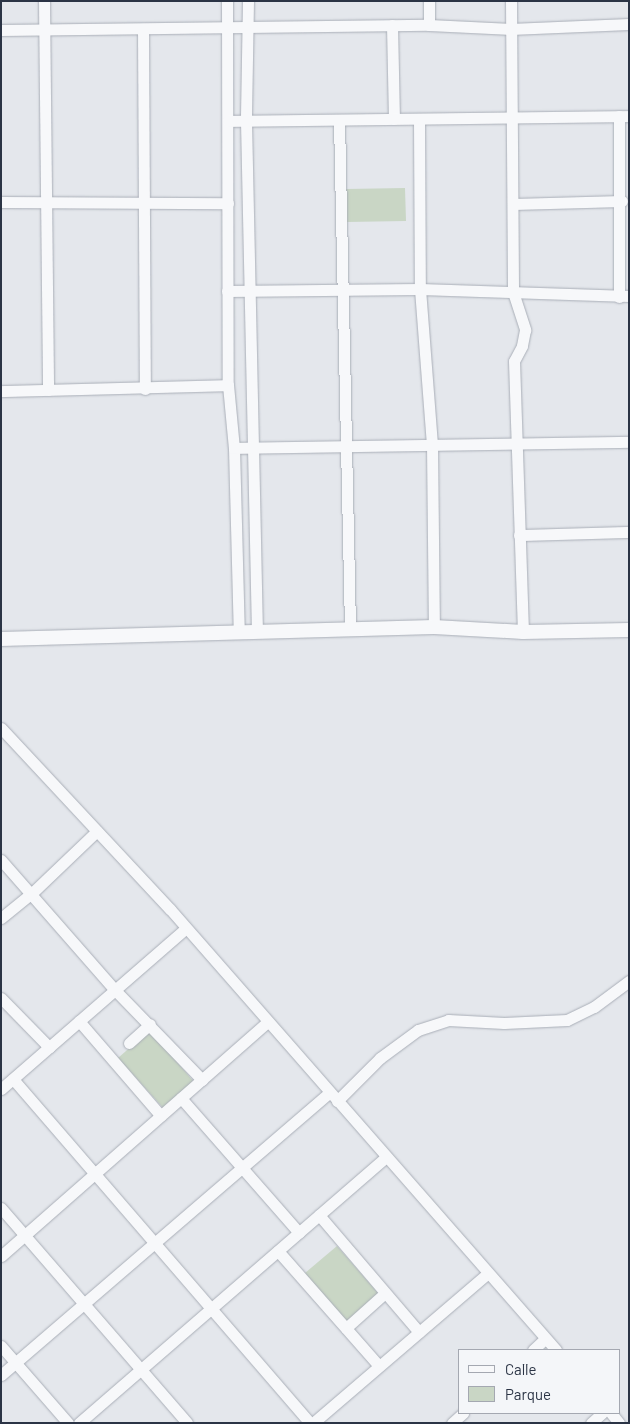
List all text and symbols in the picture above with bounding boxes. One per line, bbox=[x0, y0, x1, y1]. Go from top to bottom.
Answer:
legend bbox=[458, 1349, 620, 1414]
text: Calle bbox=[505, 1360, 537, 1378]
text: Parque bbox=[505, 1385, 551, 1403]

